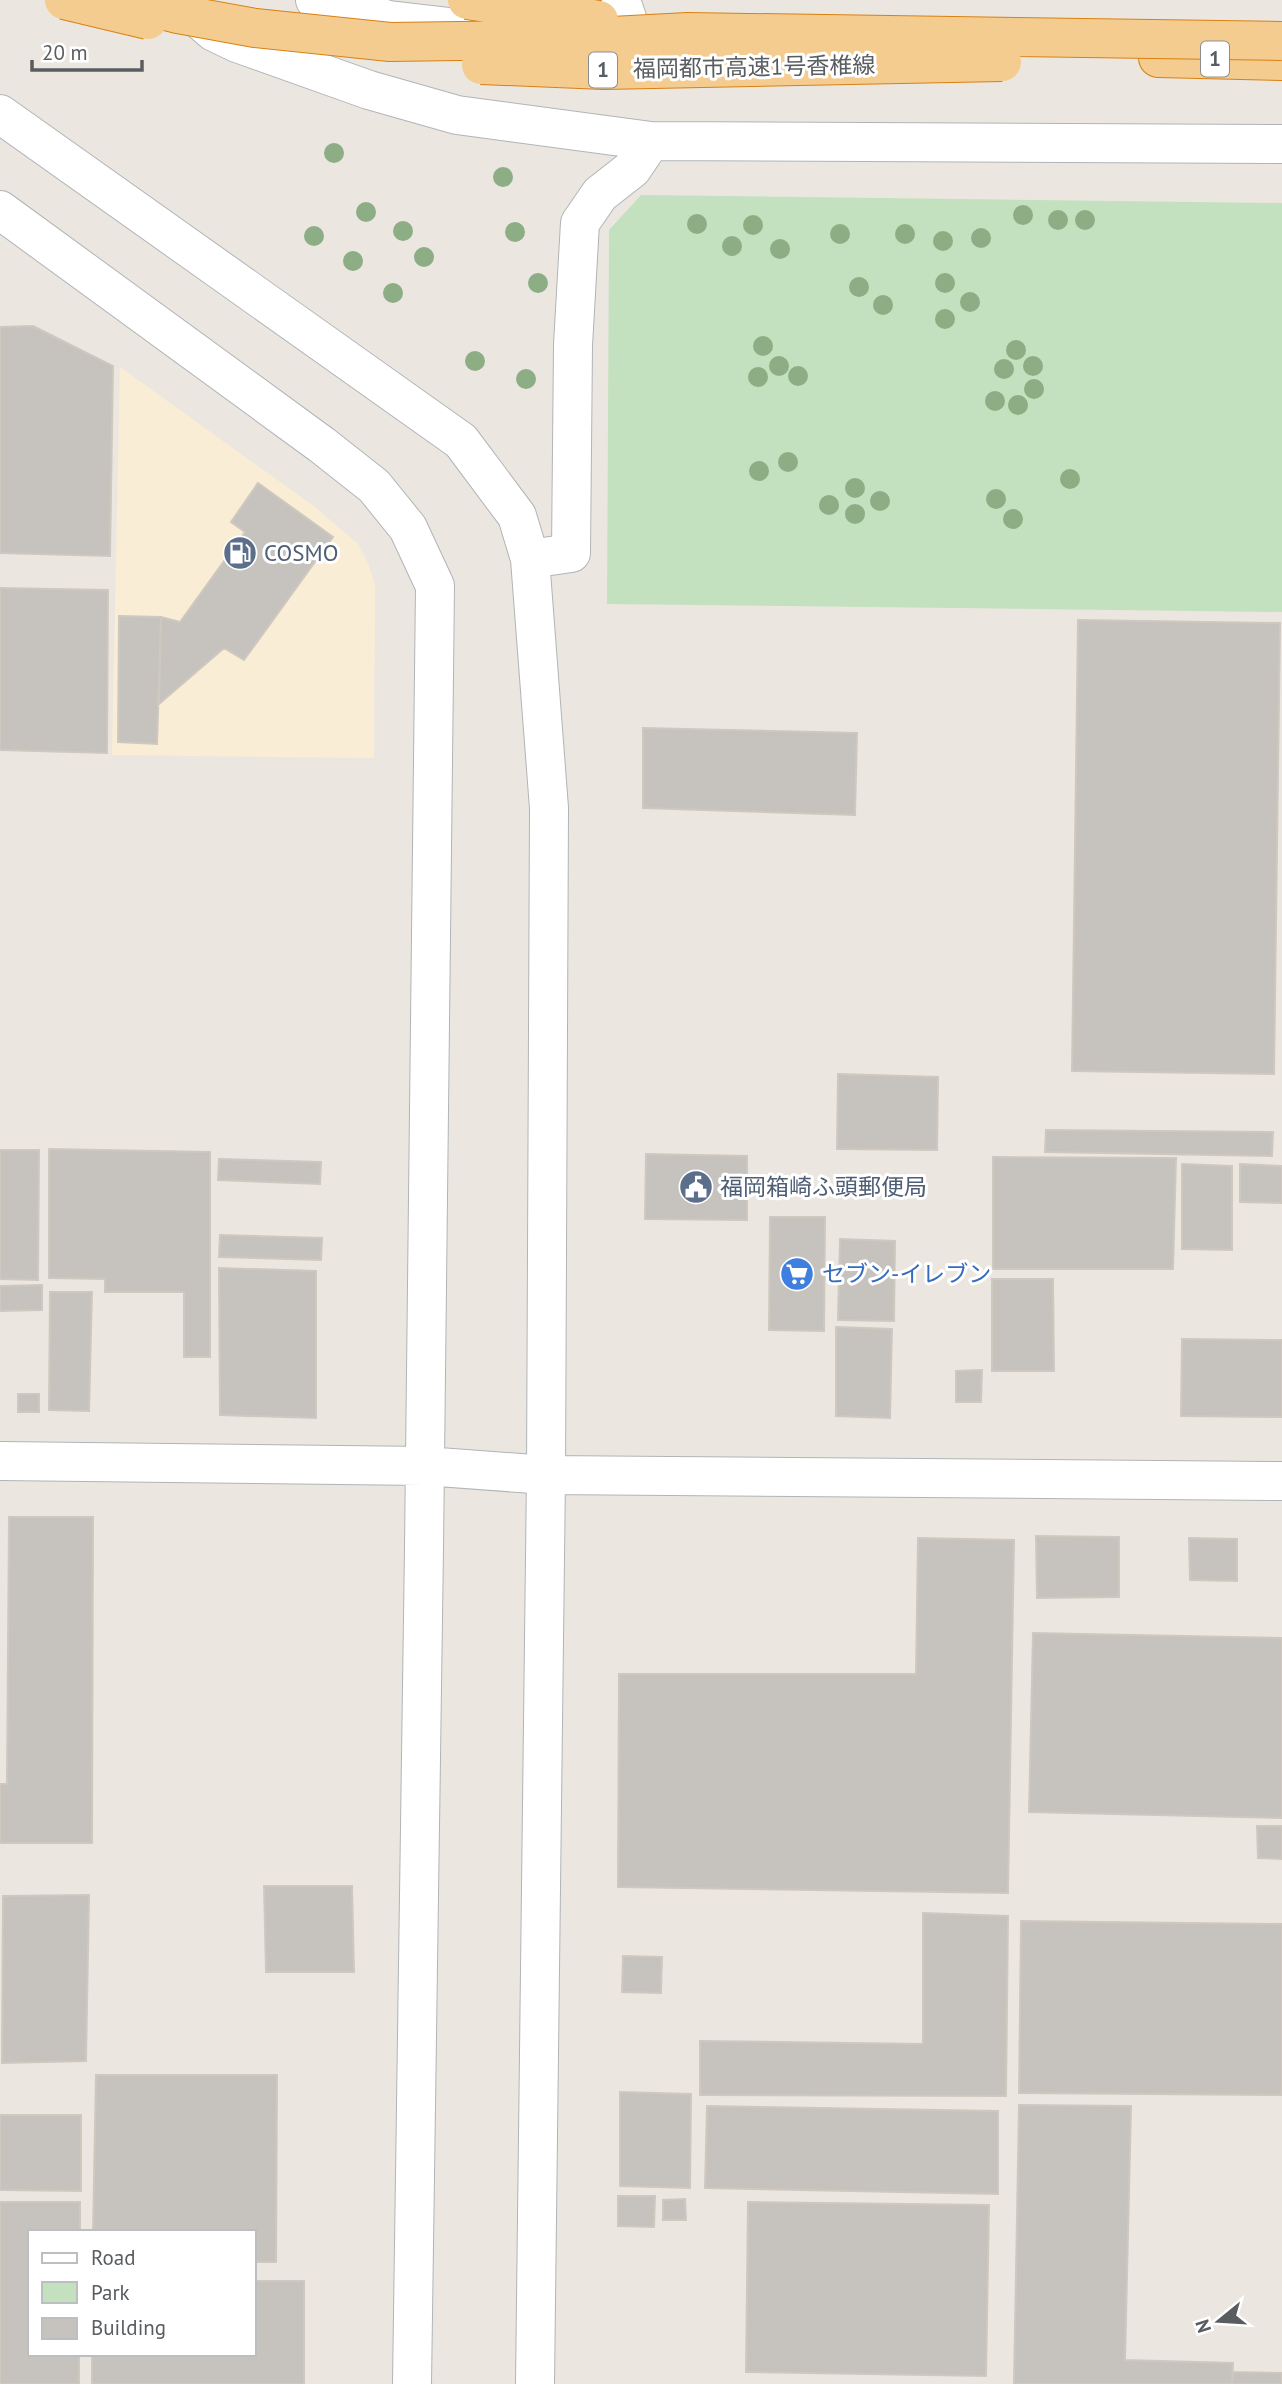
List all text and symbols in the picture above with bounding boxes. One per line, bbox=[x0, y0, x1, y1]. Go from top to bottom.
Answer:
scale bar bbox=[32, 28, 142, 72]
text: 20 m bbox=[42, 39, 88, 66]
road number: 1 bbox=[1201, 42, 1229, 76]
street label: 福岡都市高速1号香椎線 bbox=[632, 50, 875, 83]
road number: 1 bbox=[589, 52, 617, 88]
fuel station icon: COSMO bbox=[221, 534, 259, 572]
place label: COSMO bbox=[264, 538, 338, 567]
public building icon: 福岡箱崎ふ頭郵便局 bbox=[677, 1168, 715, 1206]
place label: 福岡箱崎ふ頭郵便局 bbox=[720, 1172, 927, 1201]
supermarket icon: セブン-イレブン bbox=[778, 1255, 816, 1293]
place label: セブン-イレブン bbox=[822, 1259, 991, 1288]
legend bbox=[28, 2230, 256, 2356]
text: Road bbox=[91, 2244, 135, 2271]
text: Park bbox=[91, 2279, 130, 2306]
north arrow bbox=[1184, 2286, 1254, 2356]
text: Building bbox=[91, 2314, 166, 2341]
text: N bbox=[1189, 2317, 1216, 2336]

